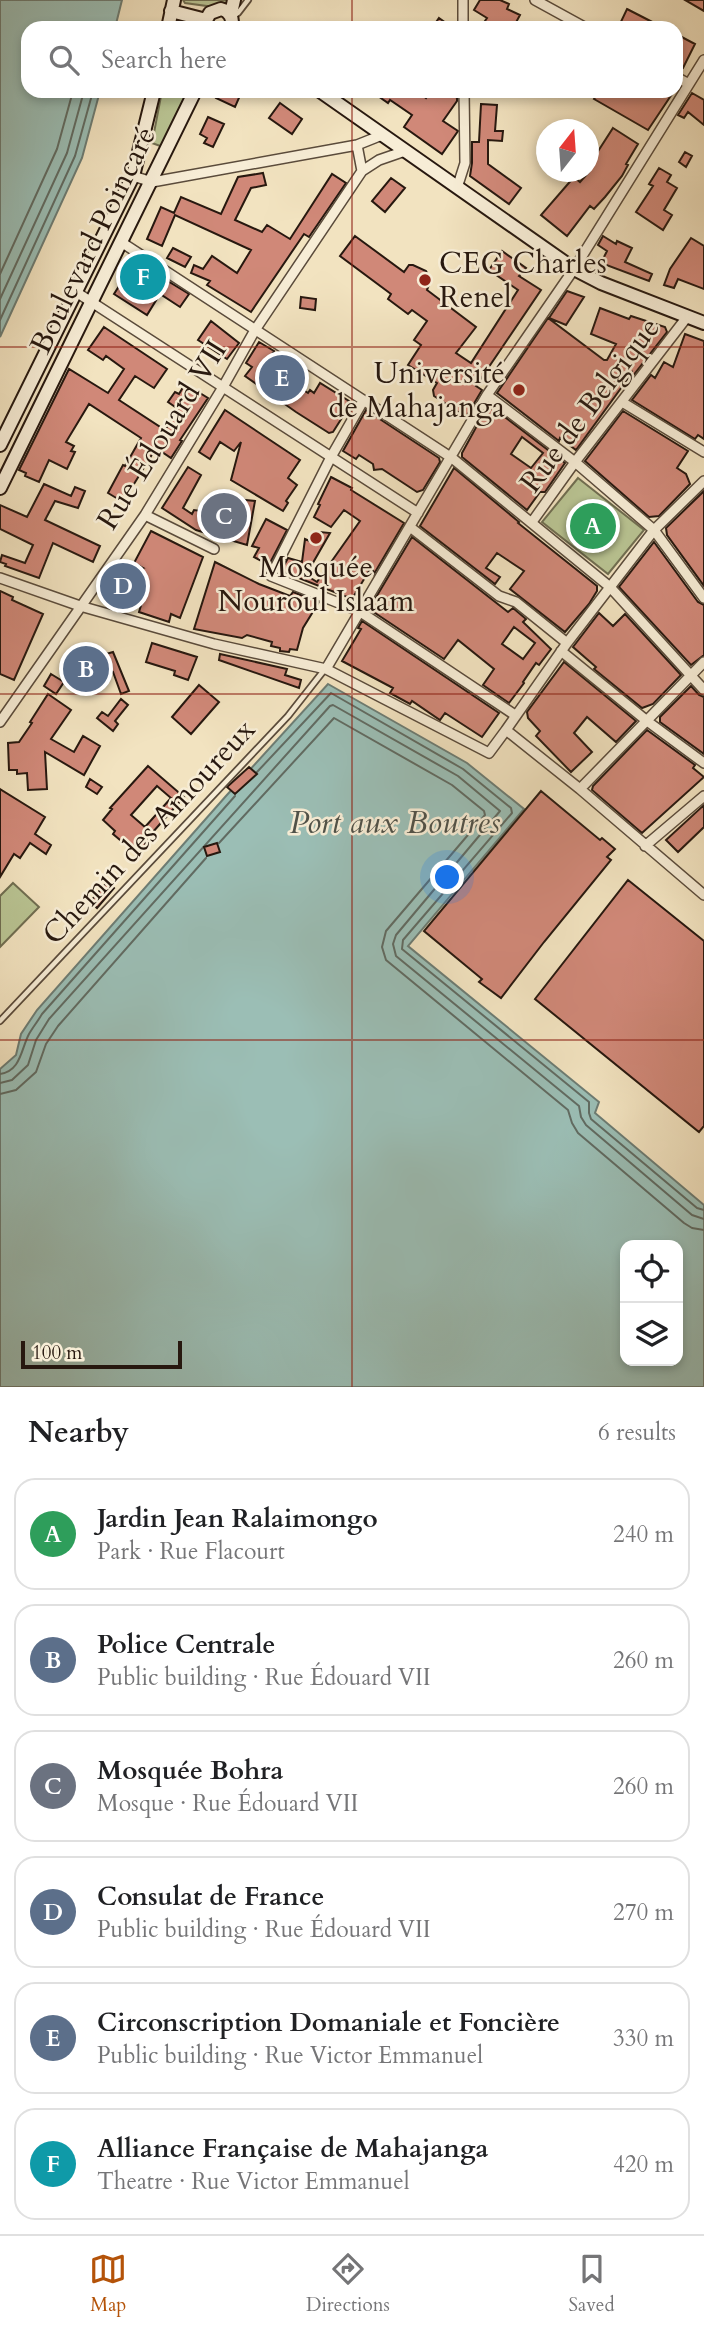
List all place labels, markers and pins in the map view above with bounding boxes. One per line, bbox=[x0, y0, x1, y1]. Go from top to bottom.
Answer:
place label: CEG Charles Renel bbox=[439, 243, 607, 318]
pin: F bbox=[120, 251, 166, 303]
marker: CEG Charles Renel bbox=[417, 272, 433, 288]
pin: E bbox=[259, 352, 305, 404]
place label: Université de Mahajanga bbox=[328, 353, 505, 428]
marker: Université de Mahajanga bbox=[511, 382, 527, 398]
pin: C bbox=[201, 490, 247, 542]
pin: A bbox=[570, 500, 616, 552]
marker: Mosquée Nouroul Islaam bbox=[308, 530, 324, 546]
place label: Mosquée Nouroul Islaam bbox=[218, 547, 415, 622]
pin: D bbox=[100, 560, 146, 612]
pin: B bbox=[63, 643, 109, 695]

